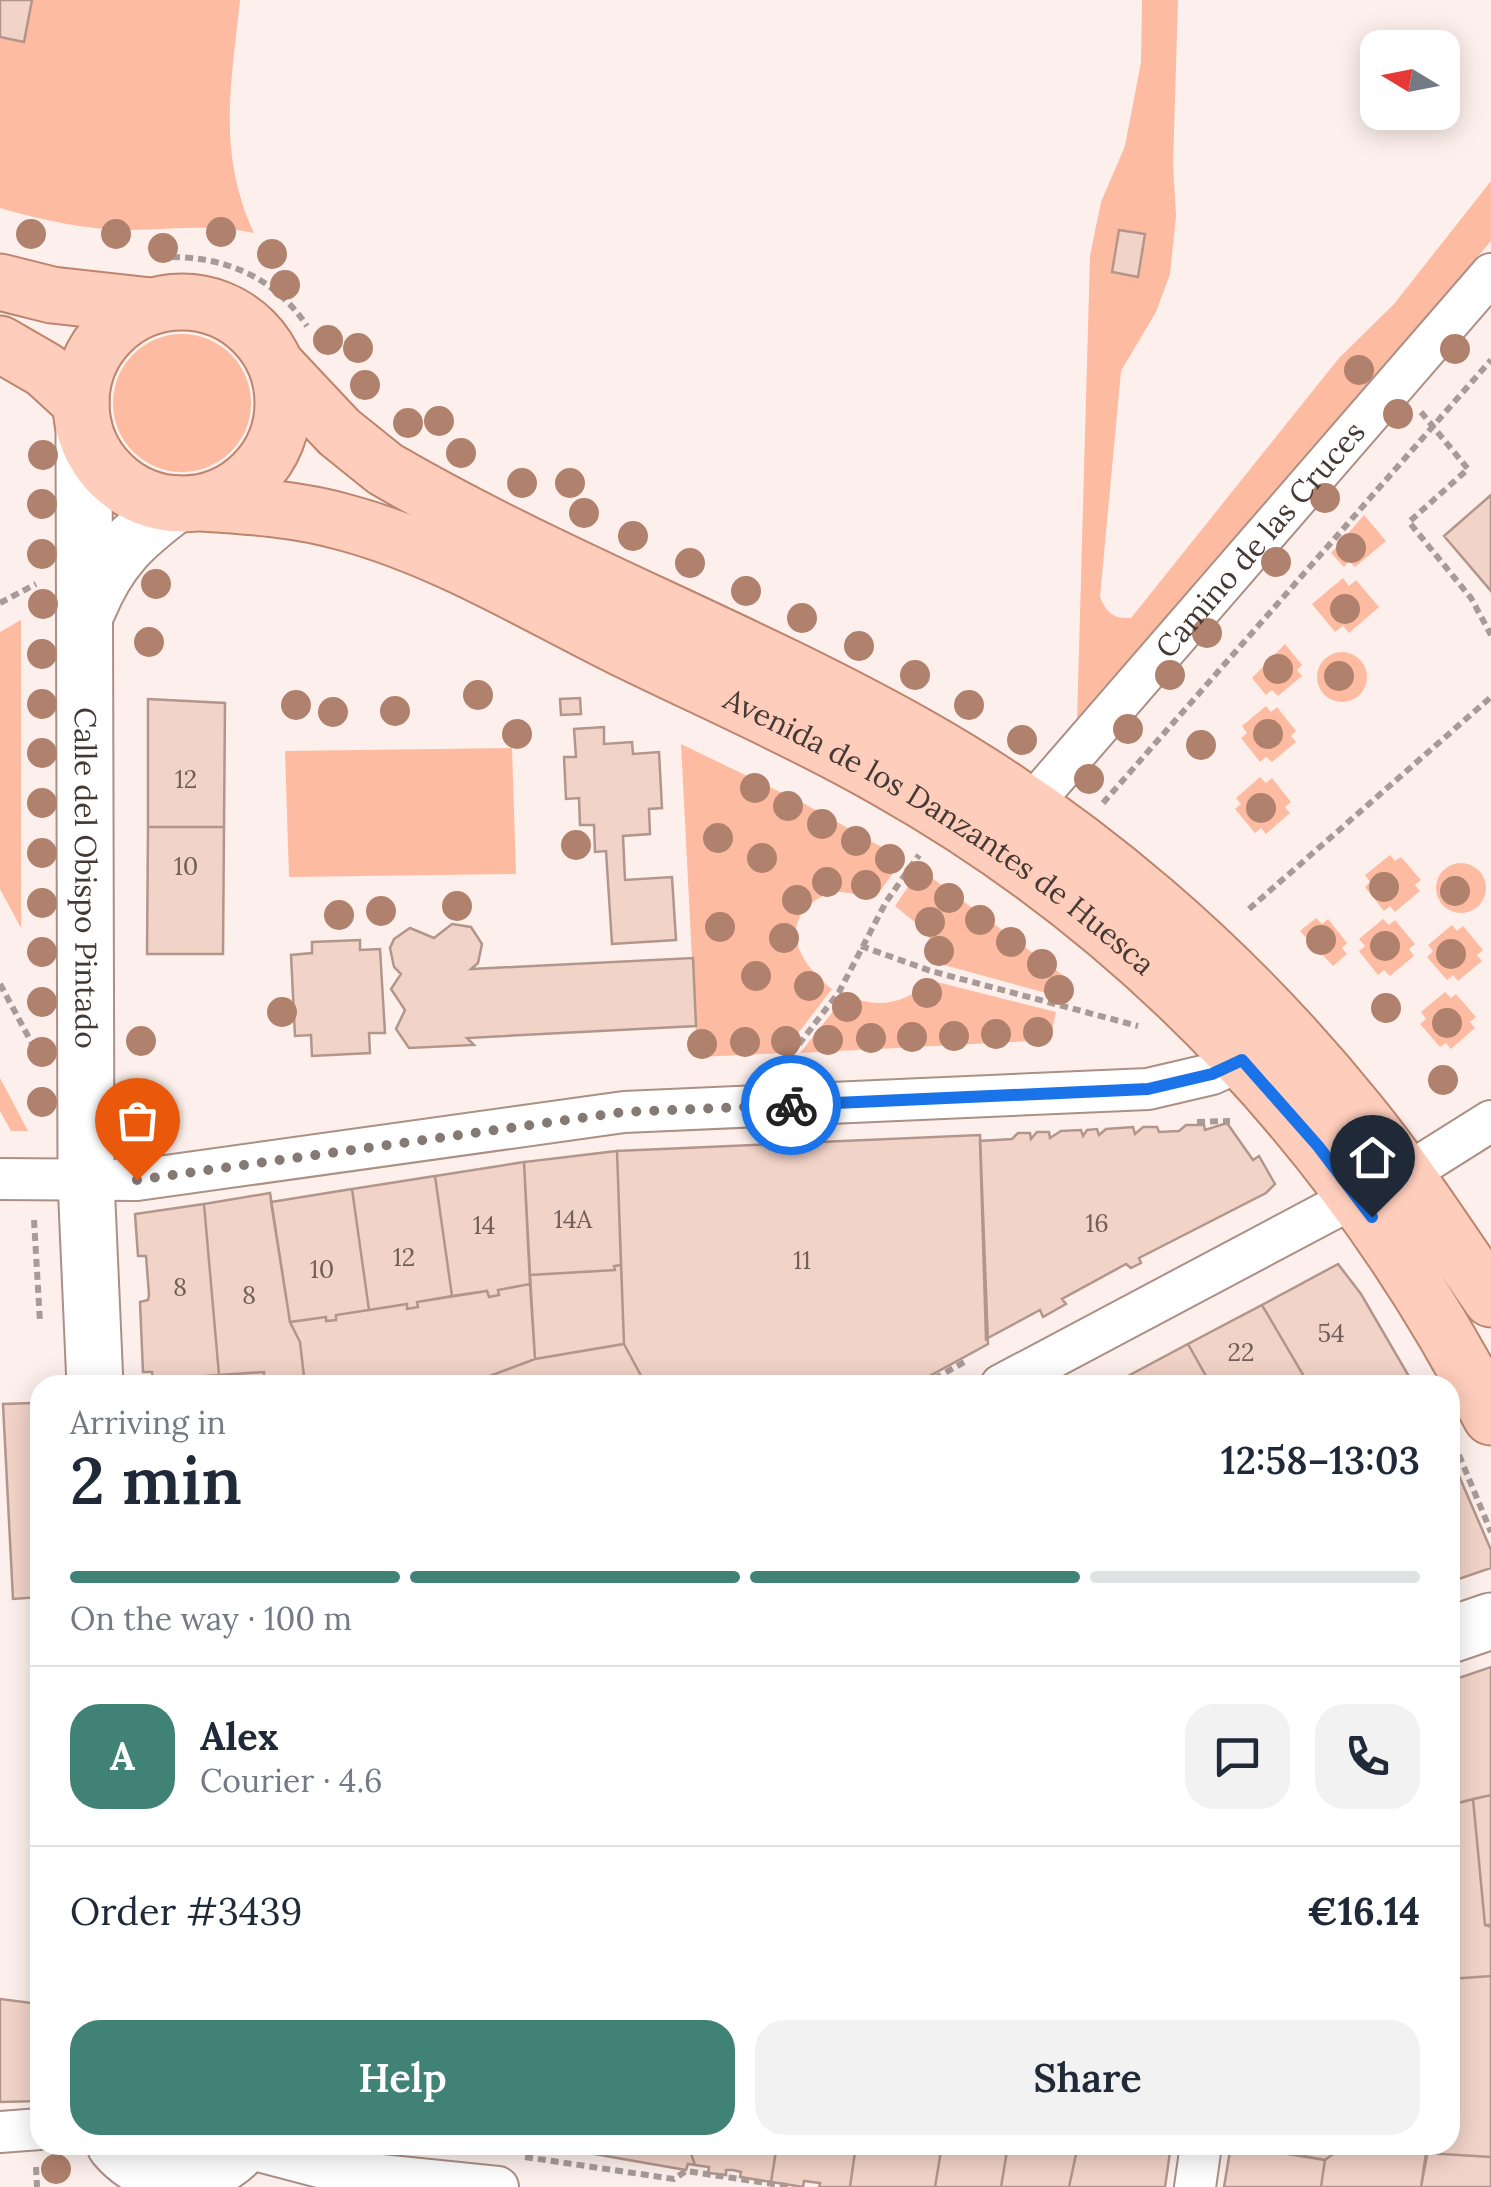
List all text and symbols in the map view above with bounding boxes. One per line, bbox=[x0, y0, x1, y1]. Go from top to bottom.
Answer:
north arrow bbox=[1360, 30, 1460, 130]
map controls bbox=[1360, 30, 1460, 130]
street label: Camino de las Cruces bbox=[1147, 413, 1373, 665]
street label: Avenida de los Danzantes de Huesca bbox=[717, 679, 1163, 983]
street label: Calle del Obispo Pintado bbox=[67, 707, 106, 1049]
house number: 12 bbox=[175, 763, 197, 795]
house number: 10 bbox=[174, 850, 198, 882]
courier bbox=[741, 1055, 841, 1155]
pin bbox=[95, 1078, 180, 1181]
icon: bike bbox=[764, 1078, 819, 1133]
icon: bag bbox=[110, 1093, 165, 1148]
pin bbox=[1330, 1115, 1415, 1218]
icon: home bbox=[1345, 1130, 1400, 1185]
house number: 14A bbox=[554, 1203, 592, 1235]
house number: 16 bbox=[1085, 1207, 1109, 1239]
house number: 14 bbox=[473, 1209, 495, 1241]
house number: 12 bbox=[393, 1241, 415, 1273]
house number: 11 bbox=[793, 1244, 811, 1276]
house number: 10 bbox=[310, 1253, 334, 1285]
house number: 8 bbox=[173, 1271, 187, 1303]
house number: 8 bbox=[242, 1279, 256, 1311]
house number: 54 bbox=[1317, 1317, 1345, 1349]
house number: 22 bbox=[1228, 1336, 1254, 1368]
text: Arriving in bbox=[70, 1402, 226, 1443]
text: 12:58–13:03 bbox=[1221, 1436, 1420, 1484]
text: 2 min bbox=[70, 1439, 242, 1522]
text: On the way · 100 m bbox=[70, 1598, 352, 1639]
button: chat bbox=[1185, 1704, 1290, 1809]
button: phone bbox=[1315, 1704, 1420, 1809]
text: Alex bbox=[200, 1712, 279, 1760]
text: A bbox=[110, 1732, 135, 1780]
text: Courier · 4.6 bbox=[200, 1760, 382, 1801]
text: Order #3439 bbox=[70, 1887, 303, 1935]
text: €16.14 bbox=[1307, 1887, 1420, 1935]
button: Help bbox=[70, 2020, 735, 2135]
button: Share bbox=[755, 2020, 1420, 2135]

